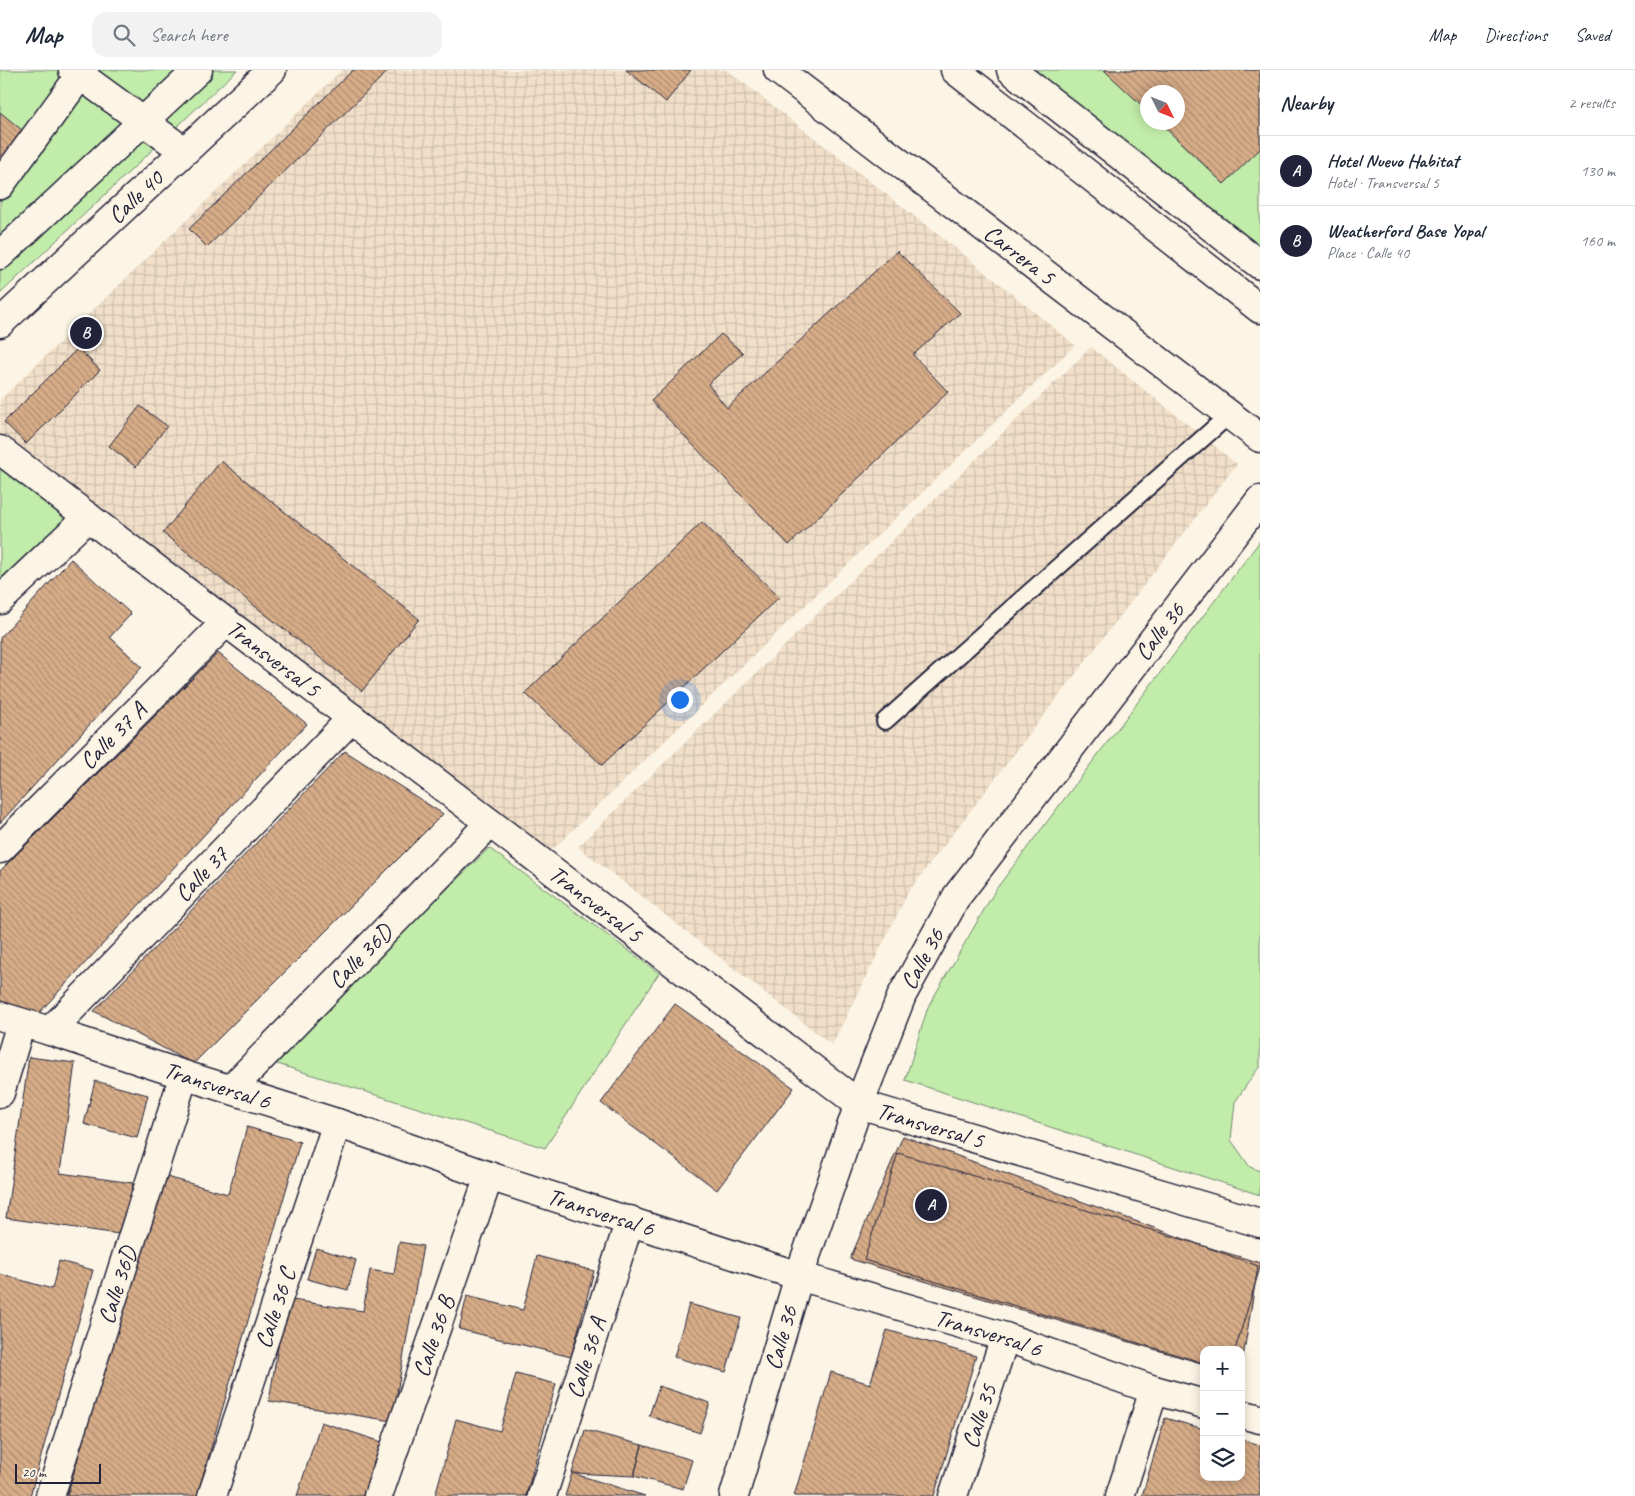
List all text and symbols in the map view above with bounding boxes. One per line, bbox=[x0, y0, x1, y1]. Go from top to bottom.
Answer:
search box bbox=[92, 12, 442, 57]
text: Map bbox=[25, 20, 62, 50]
icon: search bbox=[110, 21, 138, 49]
text: Search here bbox=[150, 23, 228, 47]
text: Map bbox=[1429, 24, 1456, 46]
text: Directions bbox=[1484, 24, 1547, 46]
text: Saved bbox=[1575, 24, 1610, 46]
north arrow bbox=[1140, 85, 1185, 130]
text: Nearby bbox=[1280, 90, 1333, 116]
text: 2 results bbox=[1568, 93, 1615, 113]
text: Hotel Nuevo Habitat bbox=[1327, 149, 1459, 173]
text: A bbox=[1292, 161, 1300, 181]
text: 130 m bbox=[1581, 161, 1615, 181]
street label: Calle 40 bbox=[101, 162, 171, 230]
text: Hotel · Transversal 5 bbox=[1327, 173, 1439, 193]
street label: Carrera 5 bbox=[978, 218, 1062, 292]
text: Weatherford Base Yopal bbox=[1327, 219, 1484, 243]
text: B bbox=[1292, 231, 1300, 251]
text: 160 m bbox=[1581, 231, 1615, 251]
text: Place · Calle 40 bbox=[1327, 243, 1409, 263]
pin: B bbox=[70, 314, 102, 352]
street label: Calle 36 bbox=[1128, 596, 1192, 667]
street label: Transversal 5 bbox=[221, 613, 328, 704]
your location bbox=[667, 687, 693, 713]
street label: Calle 37 A bbox=[73, 695, 153, 776]
street label: Calle 37 bbox=[168, 839, 236, 908]
street label: Transversal 5 bbox=[543, 858, 650, 950]
street label: Calle 36D bbox=[322, 916, 400, 995]
street label: Calle 36 bbox=[893, 922, 952, 995]
street label: Transversal 6 bbox=[160, 1054, 275, 1117]
street label: Transversal 5 bbox=[873, 1095, 989, 1156]
street label: Transversal 6 bbox=[544, 1181, 659, 1244]
pin: A bbox=[915, 1186, 947, 1224]
street label: Calle 36D bbox=[91, 1241, 144, 1328]
street label: Calle 36 C bbox=[248, 1262, 303, 1352]
street label: Calle 36 B bbox=[406, 1291, 462, 1381]
street label: Calle 36 bbox=[757, 1301, 805, 1373]
street label: Transversal 6 bbox=[931, 1302, 1047, 1364]
street label: Calle 36 A bbox=[559, 1313, 613, 1402]
map controls bbox=[1200, 1346, 1245, 1481]
button: + bbox=[1200, 1346, 1245, 1391]
street label: Calle 35 bbox=[955, 1379, 1004, 1452]
button: − bbox=[1200, 1391, 1245, 1436]
button: layers bbox=[1200, 1436, 1245, 1481]
scale bar bbox=[15, 1461, 101, 1484]
text: 20 m bbox=[22, 1464, 46, 1481]

